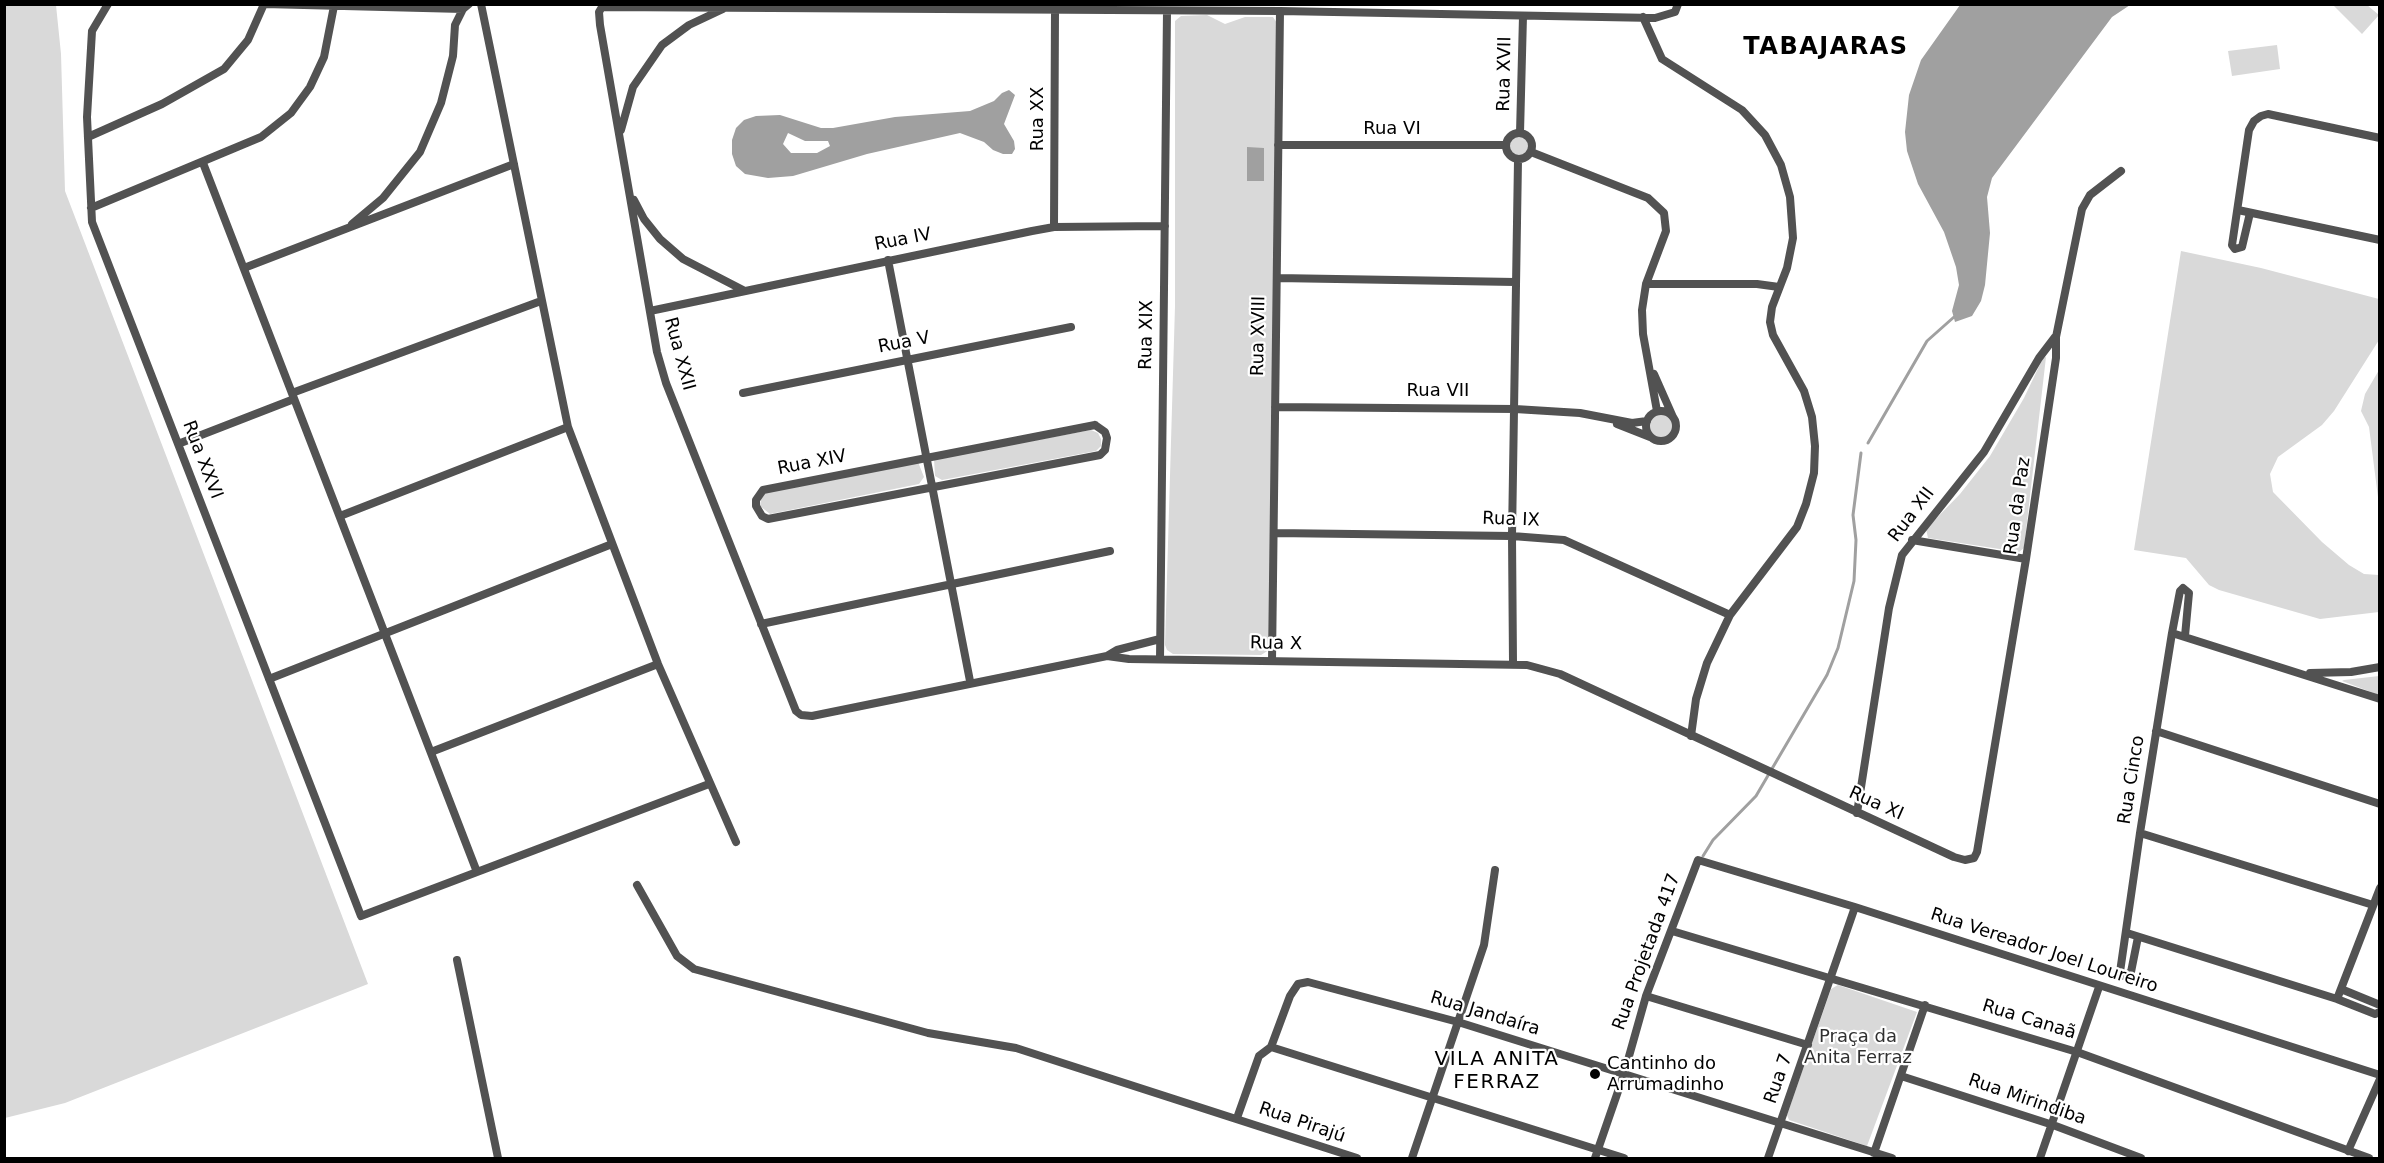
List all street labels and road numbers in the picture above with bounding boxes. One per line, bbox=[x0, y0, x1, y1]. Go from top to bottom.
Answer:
street label: Rua XVII bbox=[1494, 36, 1516, 112]
street label: Rua XX bbox=[1027, 87, 1049, 151]
street label: Rua VI bbox=[1363, 118, 1421, 140]
street label: Rua IV bbox=[873, 224, 933, 256]
street label: Rua XVIII bbox=[1247, 296, 1271, 376]
street label: Rua XIX bbox=[1136, 300, 1158, 370]
street label: Rua XXII bbox=[659, 315, 699, 393]
street label: Rua V bbox=[876, 327, 932, 359]
street label: Rua VII bbox=[1407, 380, 1469, 402]
street label: Rua XXVI bbox=[177, 418, 227, 502]
street label: Rua XIV bbox=[776, 446, 848, 480]
street label: Rua da Paz bbox=[2000, 456, 2036, 556]
street label: Rua XII bbox=[1884, 483, 1940, 547]
street label: Rua IX bbox=[1482, 508, 1540, 532]
street label: Rua X bbox=[1250, 633, 1302, 655]
street label: Rua Cinco bbox=[2114, 734, 2150, 826]
street label: Rua XI bbox=[1845, 782, 1907, 826]
street label: Rua Projetada 417 bbox=[1609, 871, 1685, 1033]
street label: Rua Vereador Joel Loureiro bbox=[1928, 904, 2160, 998]
street label: Rua Jandaíra bbox=[1428, 987, 1542, 1041]
street label: Rua Canaã bbox=[1979, 996, 2079, 1044]
street label: Rua 7 bbox=[1760, 1051, 1798, 1107]
street label: Rua Mirindiba bbox=[1965, 1070, 2089, 1130]
street label: Rua Pirajú bbox=[1256, 1098, 1348, 1148]

